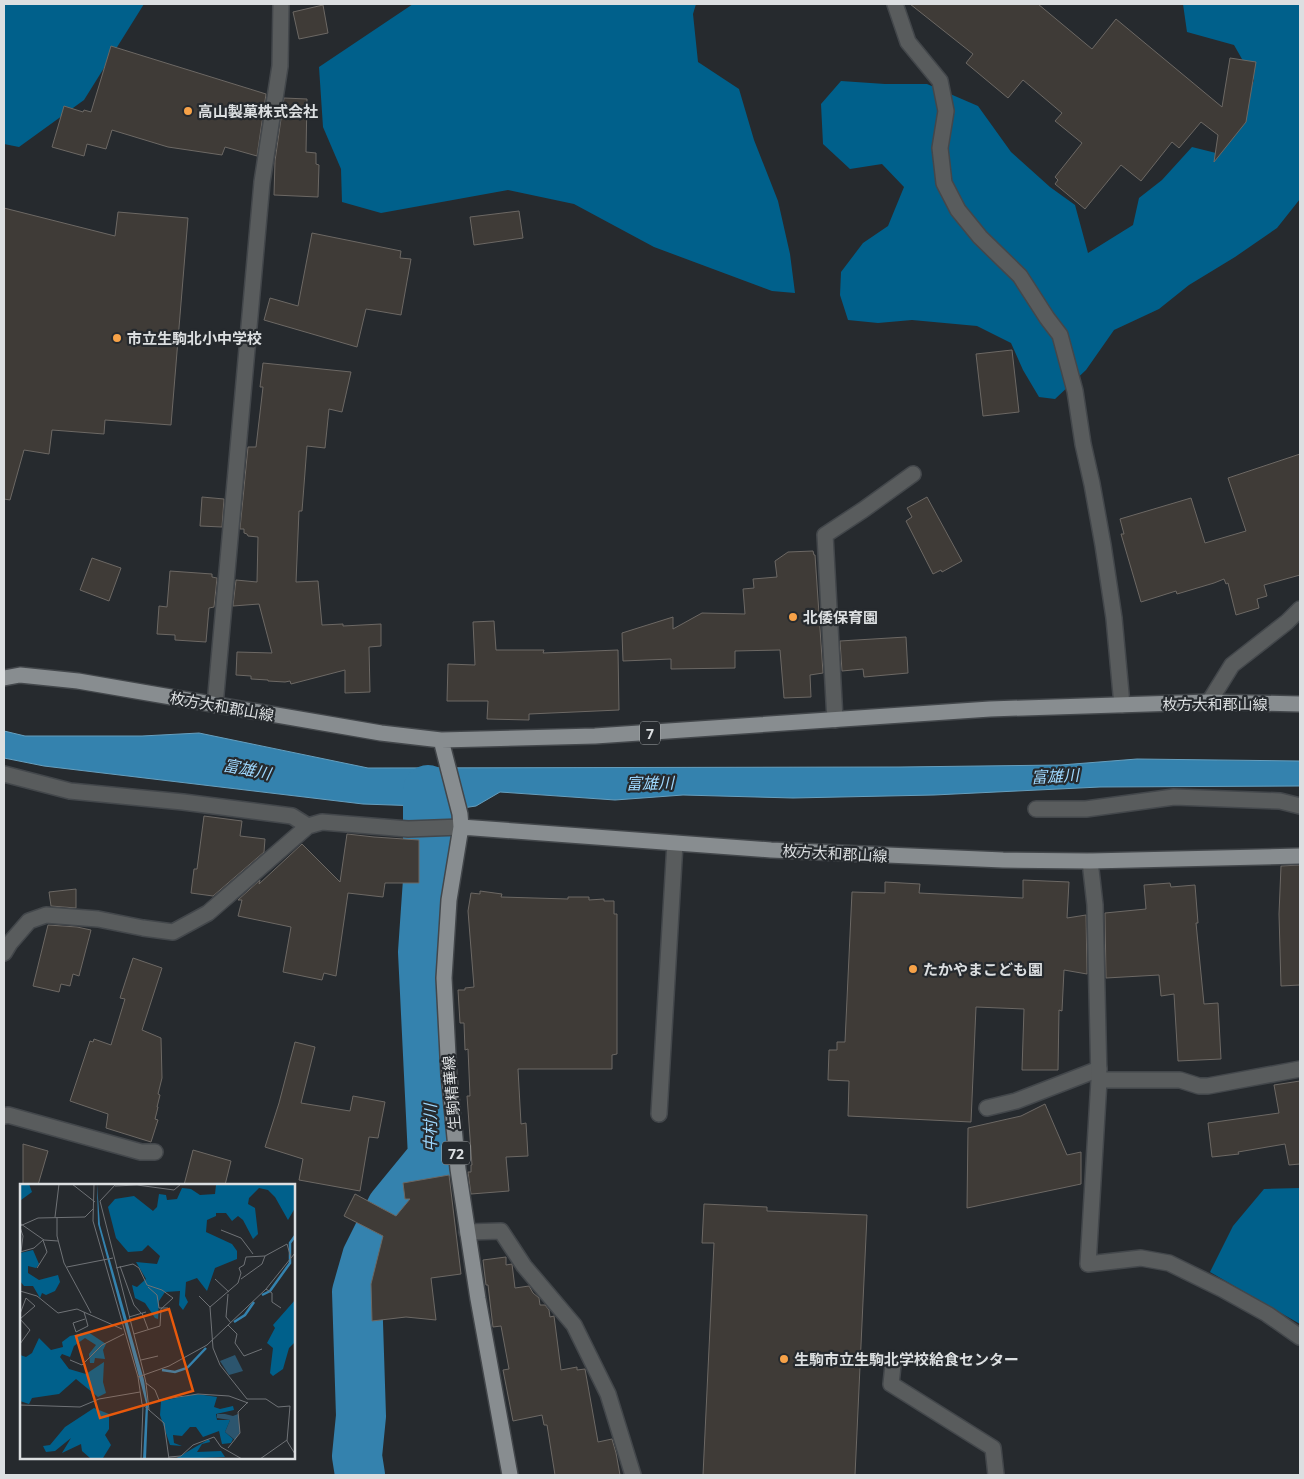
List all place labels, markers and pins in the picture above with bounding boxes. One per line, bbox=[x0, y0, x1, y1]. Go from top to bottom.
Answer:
place label: 高山製菓株式会社 bbox=[198, 101, 318, 121]
marker: 高山製菓株式会社 bbox=[182, 105, 194, 117]
place label: 市立生駒北小中学校 bbox=[127, 328, 262, 348]
marker: 市立生駒北小中学校 bbox=[111, 332, 123, 344]
place label: 北倭保育園 bbox=[803, 607, 878, 627]
marker: 北倭保育園 bbox=[787, 611, 799, 623]
place label: たかやまこども園 bbox=[923, 959, 1043, 979]
marker: たかやまこども園 bbox=[907, 963, 919, 975]
place label: 生駒市立生駒北学校給食センター bbox=[794, 1349, 1019, 1369]
marker: 生駒市立生駒北学校給食センター bbox=[778, 1353, 790, 1365]

